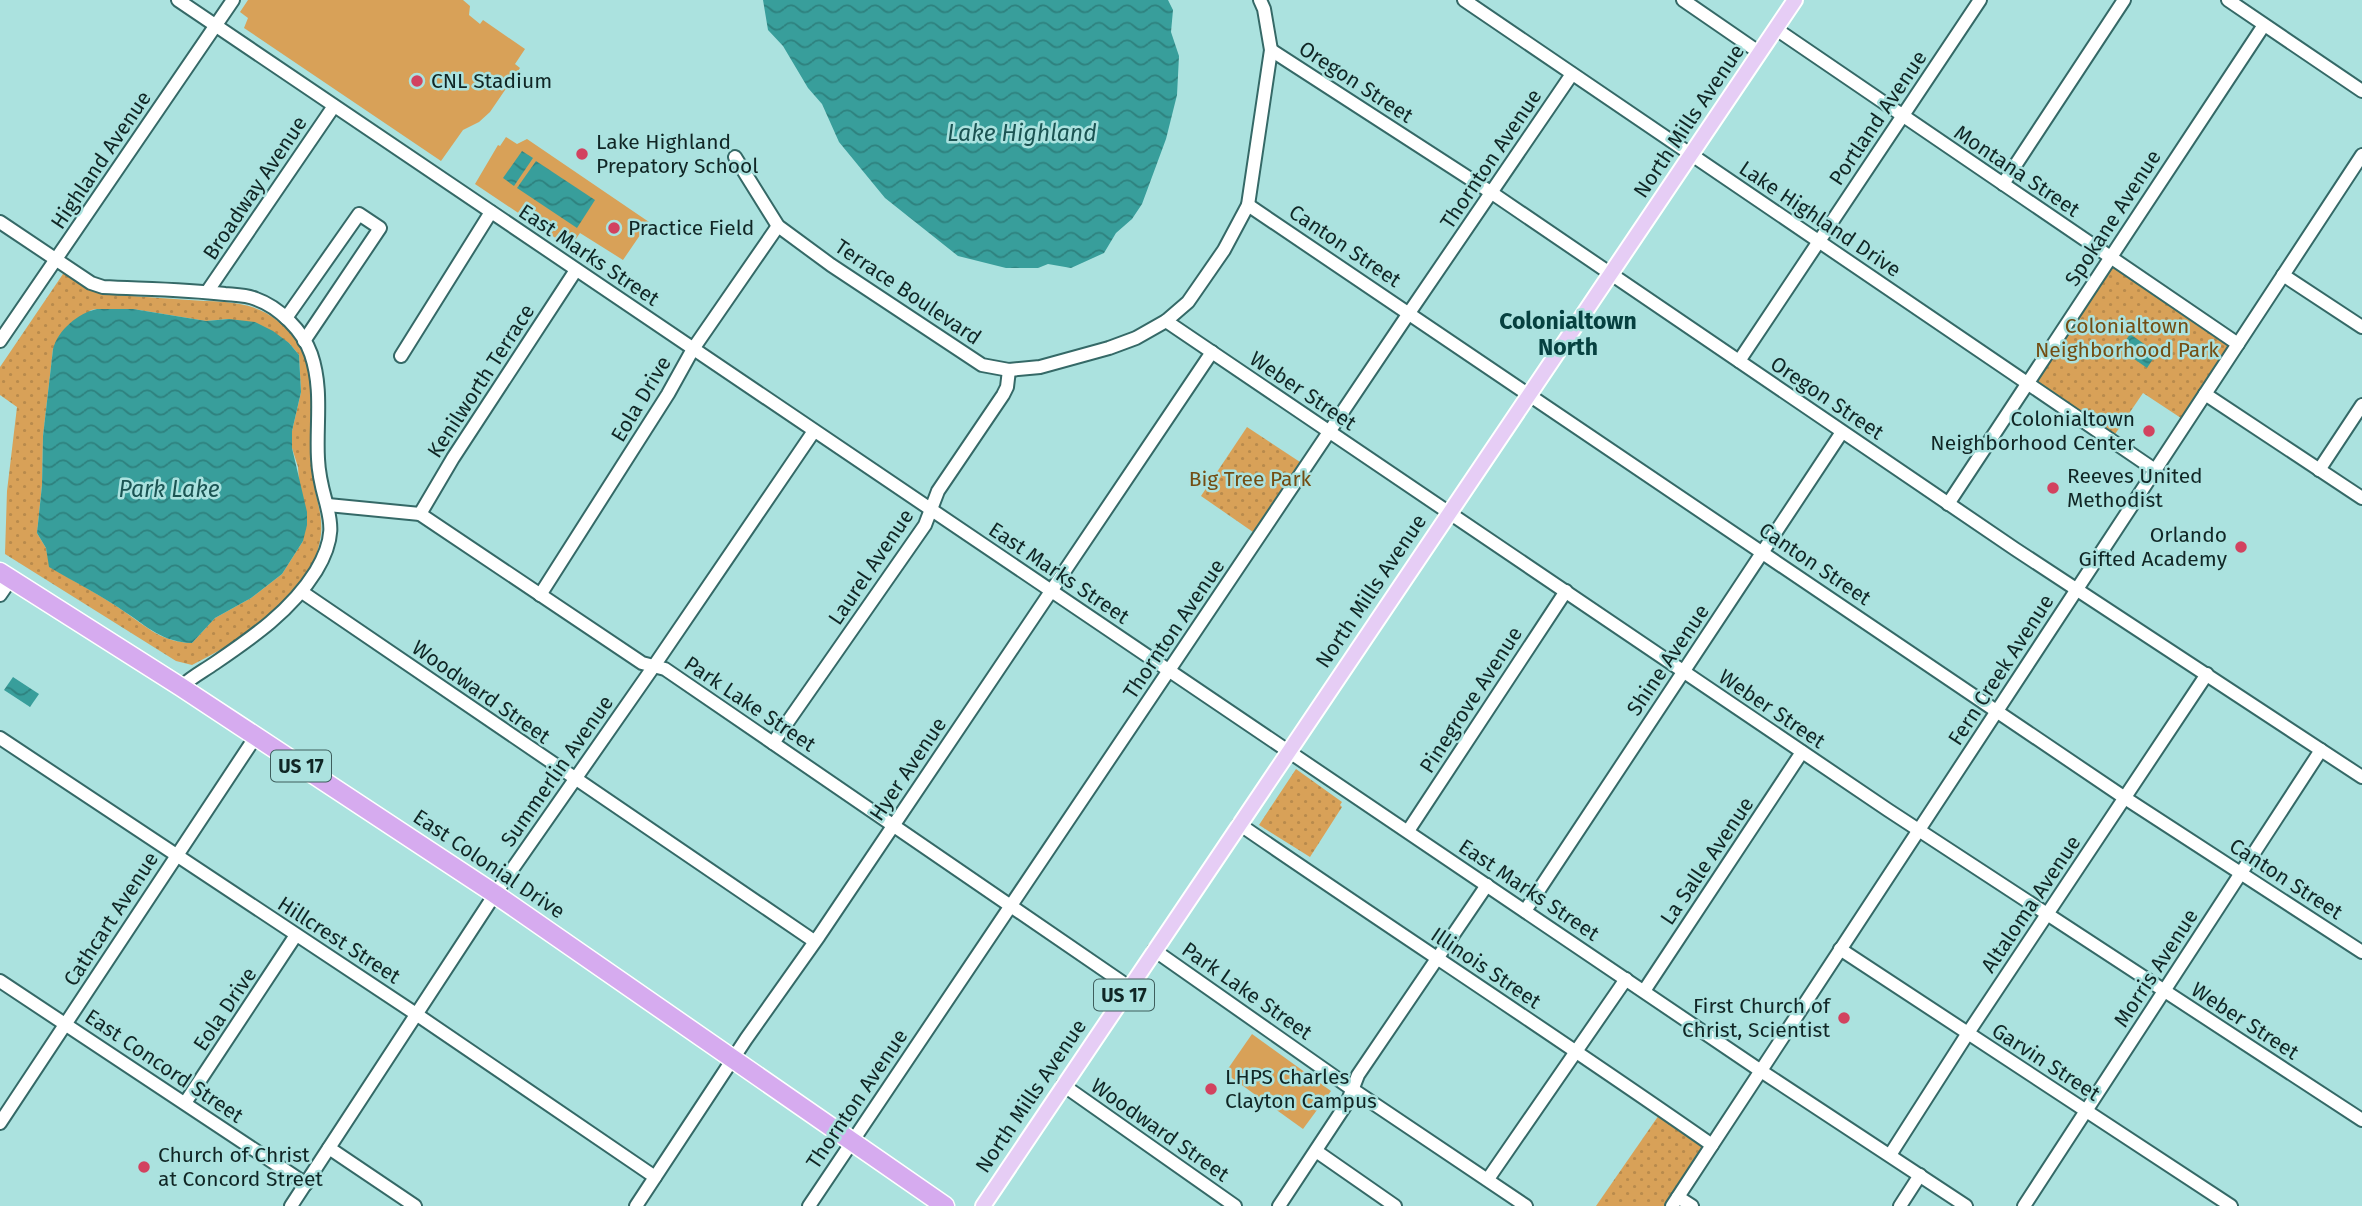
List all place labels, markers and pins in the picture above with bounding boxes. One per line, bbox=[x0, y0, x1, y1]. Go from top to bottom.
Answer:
place label: CNL Stadium bbox=[431, 68, 552, 94]
marker: CNL Stadium bbox=[409, 73, 425, 89]
place label: Lake Highland Prepatory School bbox=[596, 129, 758, 179]
marker: Lake Highland Prepatory School bbox=[574, 146, 590, 162]
place label: Practice Field bbox=[628, 215, 754, 241]
marker: Practice Field bbox=[606, 220, 622, 236]
place label: Colonialtown Neighborhood Center bbox=[1930, 406, 2135, 456]
marker: Colonialtown Neighborhood Center bbox=[2141, 423, 2157, 439]
place label: Reeves United Methodist bbox=[2067, 463, 2203, 513]
marker: Reeves United Methodist bbox=[2045, 480, 2061, 496]
place label: Orlando Gifted Academy bbox=[2078, 522, 2228, 572]
marker: Orlando Gifted Academy bbox=[2233, 539, 2249, 555]
place label: First Church of Christ, Scientist bbox=[1682, 993, 1832, 1043]
marker: First Church of Christ, Scientist bbox=[1836, 1010, 1852, 1026]
place label: LHPS Charles Clayton Campus bbox=[1225, 1064, 1377, 1114]
marker: LHPS Charles Clayton Campus bbox=[1203, 1081, 1219, 1097]
place label: Church of Christ at Concord Street bbox=[158, 1142, 323, 1192]
marker: Church of Christ at Concord Street bbox=[136, 1159, 152, 1175]

